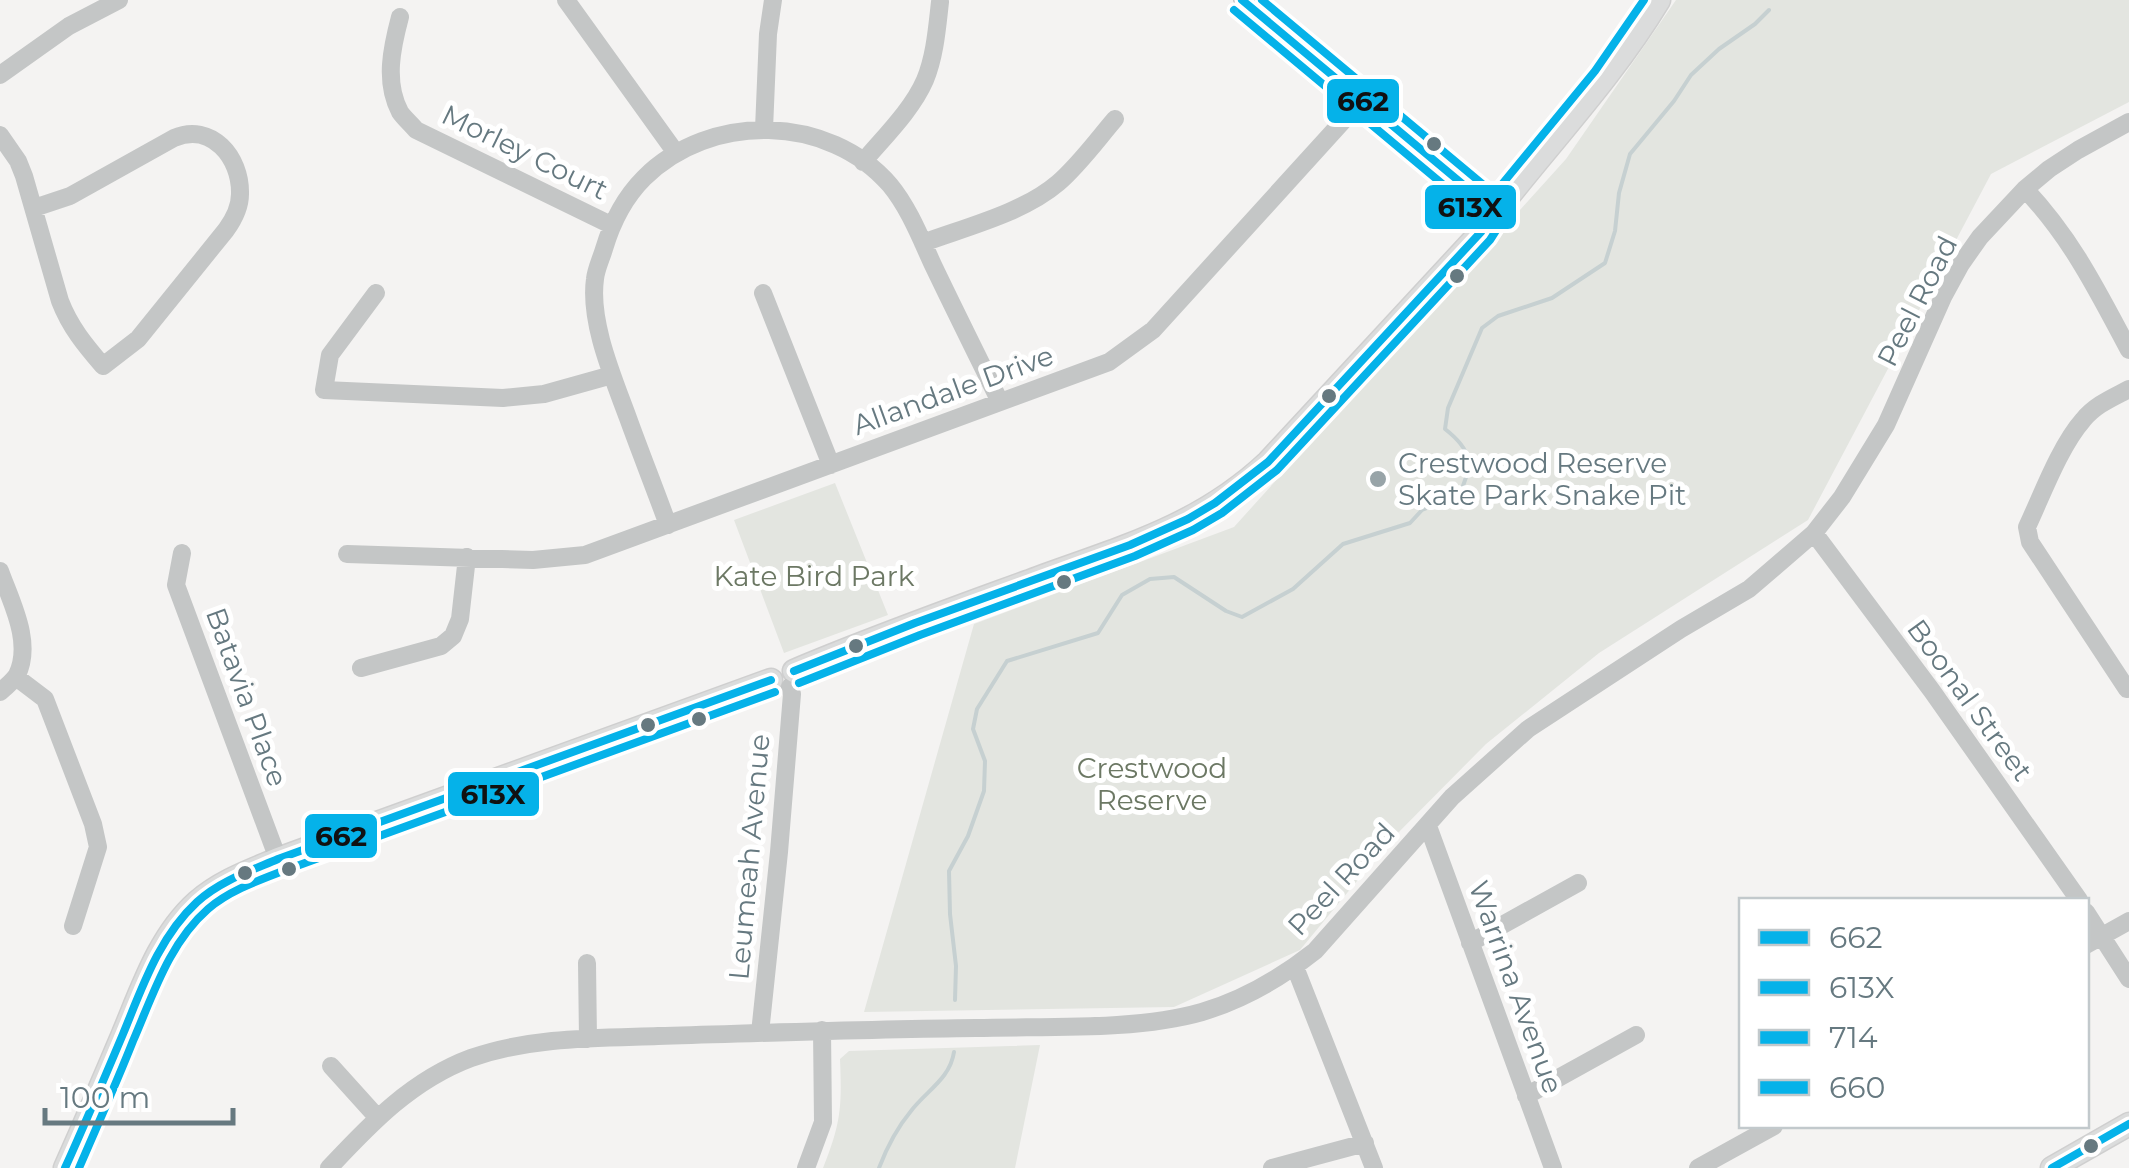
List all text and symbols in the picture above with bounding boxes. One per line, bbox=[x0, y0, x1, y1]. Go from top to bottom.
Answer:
line badge: 662 bbox=[1325, 77, 1401, 125]
text: 662 bbox=[1337, 84, 1389, 118]
street label: Morley Court bbox=[436, 97, 614, 207]
unlabelled marker bbox=[1424, 134, 1444, 154]
line badge: 613X bbox=[1423, 183, 1518, 231]
text: 613X bbox=[1437, 190, 1503, 224]
street label: Peel Road bbox=[1870, 230, 1964, 372]
unlabelled marker bbox=[1447, 266, 1467, 286]
street label: Allandale Drive bbox=[848, 338, 1058, 442]
unlabelled marker bbox=[1319, 386, 1339, 406]
place label: Crestwood Reserve Skate Park Snake Pit bbox=[1398, 446, 1686, 512]
marker: Crestwood Reserve Skate Park Snake Pit bbox=[1367, 468, 1389, 490]
park label: Kate Bird Park bbox=[714, 559, 915, 593]
unlabelled marker bbox=[1054, 572, 1074, 592]
street label: Batavia Place bbox=[199, 603, 295, 791]
street label: Boonal Street bbox=[1900, 613, 2040, 787]
unlabelled marker bbox=[846, 636, 866, 656]
unlabelled marker bbox=[689, 709, 709, 729]
unlabelled marker bbox=[638, 715, 658, 735]
street label: Leumeah Avenue bbox=[721, 733, 777, 981]
park label: Crestwood Reserve bbox=[1077, 751, 1227, 817]
line badge: 613X bbox=[446, 770, 541, 818]
text: 613X bbox=[460, 777, 526, 811]
line badge: 662 bbox=[303, 812, 379, 860]
street label: Peel Road bbox=[1280, 816, 1402, 942]
text: 662 bbox=[315, 819, 367, 853]
unlabelled marker bbox=[279, 859, 299, 879]
unlabelled marker bbox=[235, 863, 255, 883]
street label: Warrina Avenue bbox=[1462, 876, 1570, 1098]
legend bbox=[1739, 898, 2089, 1128]
text: 662 bbox=[1829, 919, 1883, 956]
text: 613X bbox=[1829, 969, 1895, 1006]
text: 714 bbox=[1829, 1019, 1878, 1056]
scale bar bbox=[45, 1063, 232, 1125]
text: 660 bbox=[1829, 1069, 1885, 1106]
text: 100 m bbox=[60, 1079, 150, 1116]
unlabelled marker bbox=[2081, 1136, 2101, 1156]

